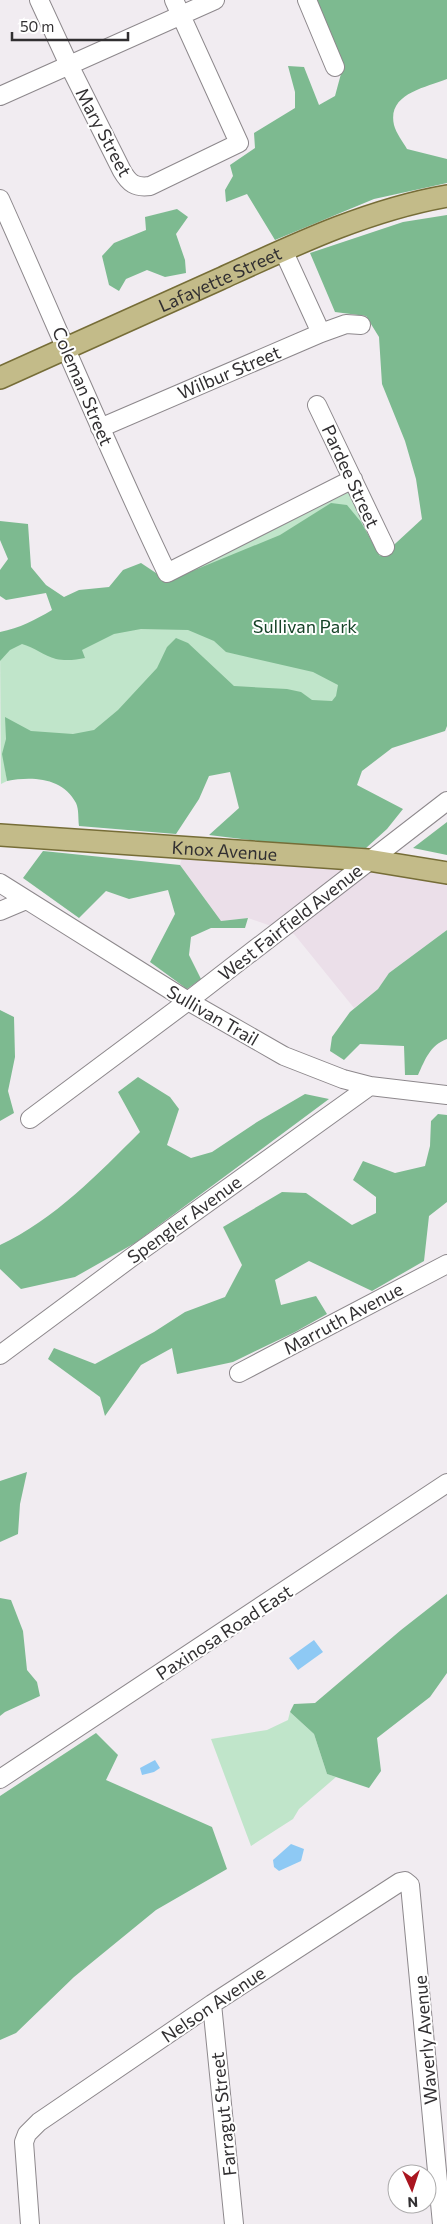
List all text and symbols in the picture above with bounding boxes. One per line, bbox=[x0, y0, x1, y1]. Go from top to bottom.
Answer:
scale bar bbox=[12, 10, 129, 42]
text: 50 m bbox=[20, 17, 54, 35]
street label: Mary Street bbox=[71, 84, 137, 180]
street label: Lafayette Street bbox=[155, 241, 285, 316]
street label: Coleman Street bbox=[48, 323, 118, 449]
street label: Wilbur Street bbox=[174, 340, 284, 404]
street label: Pardee Street bbox=[318, 421, 384, 531]
park label: Sullivan Park bbox=[253, 615, 357, 637]
street label: Knox Avenue bbox=[171, 836, 278, 865]
street label: West Fairfield Avenue bbox=[214, 859, 366, 985]
street label: Sullivan Trail bbox=[163, 980, 263, 1050]
street label: Spengler Avenue bbox=[123, 1170, 245, 1268]
street label: Marruth Avenue bbox=[280, 1277, 406, 1359]
street label: Paxinosa Road East bbox=[152, 1580, 296, 1684]
street label: Nelson Avenue bbox=[157, 1961, 269, 2047]
street label: Waverly Avenue bbox=[408, 1975, 442, 2105]
street label: Farragut Street bbox=[206, 2051, 240, 2177]
north arrow bbox=[387, 2164, 437, 2214]
text: N bbox=[407, 2194, 418, 2211]

